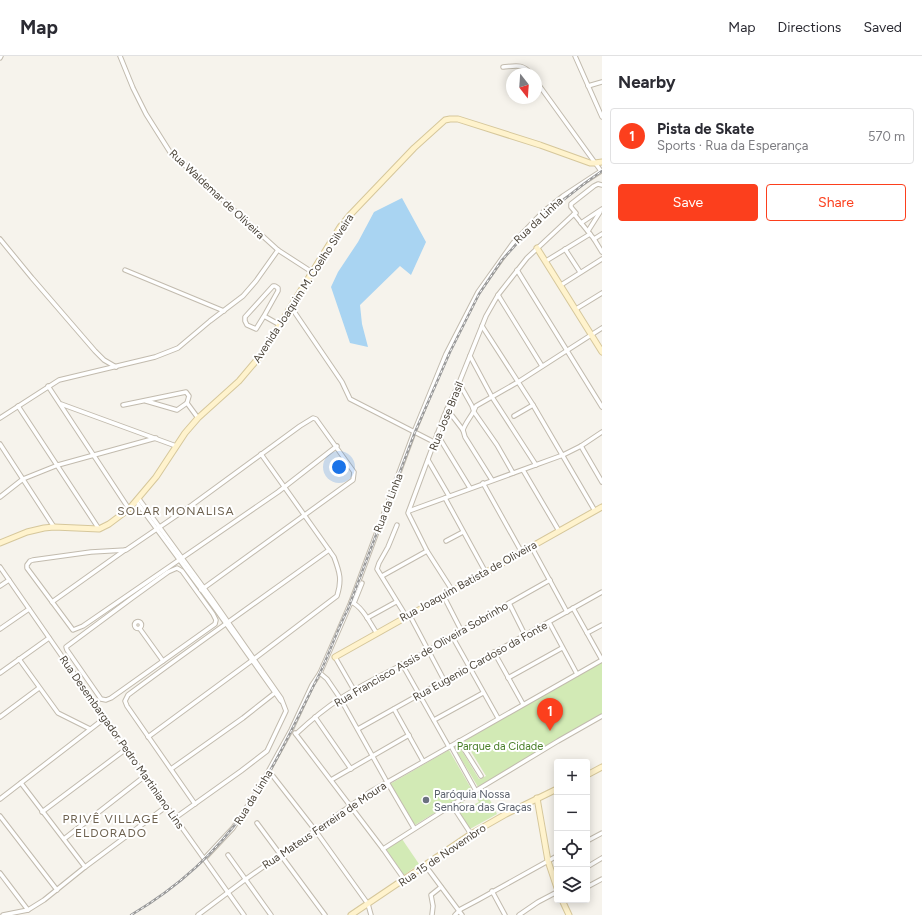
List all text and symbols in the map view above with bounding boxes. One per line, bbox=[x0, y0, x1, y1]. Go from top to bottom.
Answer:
text: Map bbox=[20, 16, 58, 39]
text: Map bbox=[728, 19, 756, 36]
text: Directions bbox=[778, 19, 841, 36]
text: Saved bbox=[863, 19, 902, 36]
north arrow bbox=[506, 68, 542, 104]
text: Nearby bbox=[618, 72, 676, 92]
text: Pista de Skate bbox=[657, 120, 754, 138]
text: 1 bbox=[629, 129, 635, 144]
text: 570 m bbox=[868, 129, 905, 144]
text: Sports · Rua da Esperança bbox=[657, 138, 808, 153]
street label: Rua Waldemar de Oliveira bbox=[166, 147, 267, 242]
button: Save bbox=[618, 184, 758, 221]
button: Share bbox=[766, 184, 906, 221]
street label: Rua da Linha bbox=[511, 194, 566, 246]
street label: Avenida Joaquim M. Coelho Silveira bbox=[250, 211, 356, 365]
street label: Rua Jose Brasil bbox=[427, 380, 466, 453]
your location bbox=[329, 457, 349, 477]
street label: Rua da Linha bbox=[371, 472, 406, 535]
district label: SOLAR MONALISA bbox=[117, 504, 235, 518]
street label: Rua Joaquim Batista de Oliveira bbox=[397, 538, 539, 625]
street label: Rua Francisco Assis de Oliveira Sobrinho bbox=[332, 599, 511, 710]
street label: Rua Eugenio Cardoso da Fonte bbox=[411, 619, 550, 704]
street label: Rua Desembargador Pedro Martiniano Lins bbox=[56, 653, 187, 831]
pin: 1 bbox=[537, 698, 563, 731]
park label: Parque da Cidade bbox=[457, 740, 543, 753]
map controls bbox=[554, 759, 590, 903]
button: + bbox=[554, 759, 590, 795]
street label: Rua da Linha bbox=[231, 767, 275, 827]
street label: Rua Mateus Ferreira de Moura bbox=[260, 779, 389, 872]
place label: Paróquia Nossa Senhora das Graças bbox=[434, 788, 532, 814]
marker: Paróquia Nossa Senhora das Graças bbox=[421, 795, 431, 805]
button: − bbox=[554, 795, 590, 831]
district label: PRIVÊ VILLAGE ELDORADO bbox=[62, 812, 160, 840]
street label: Rua 15 de Novembro bbox=[396, 821, 488, 889]
button: locate bbox=[554, 831, 590, 867]
button: layers bbox=[554, 867, 590, 903]

